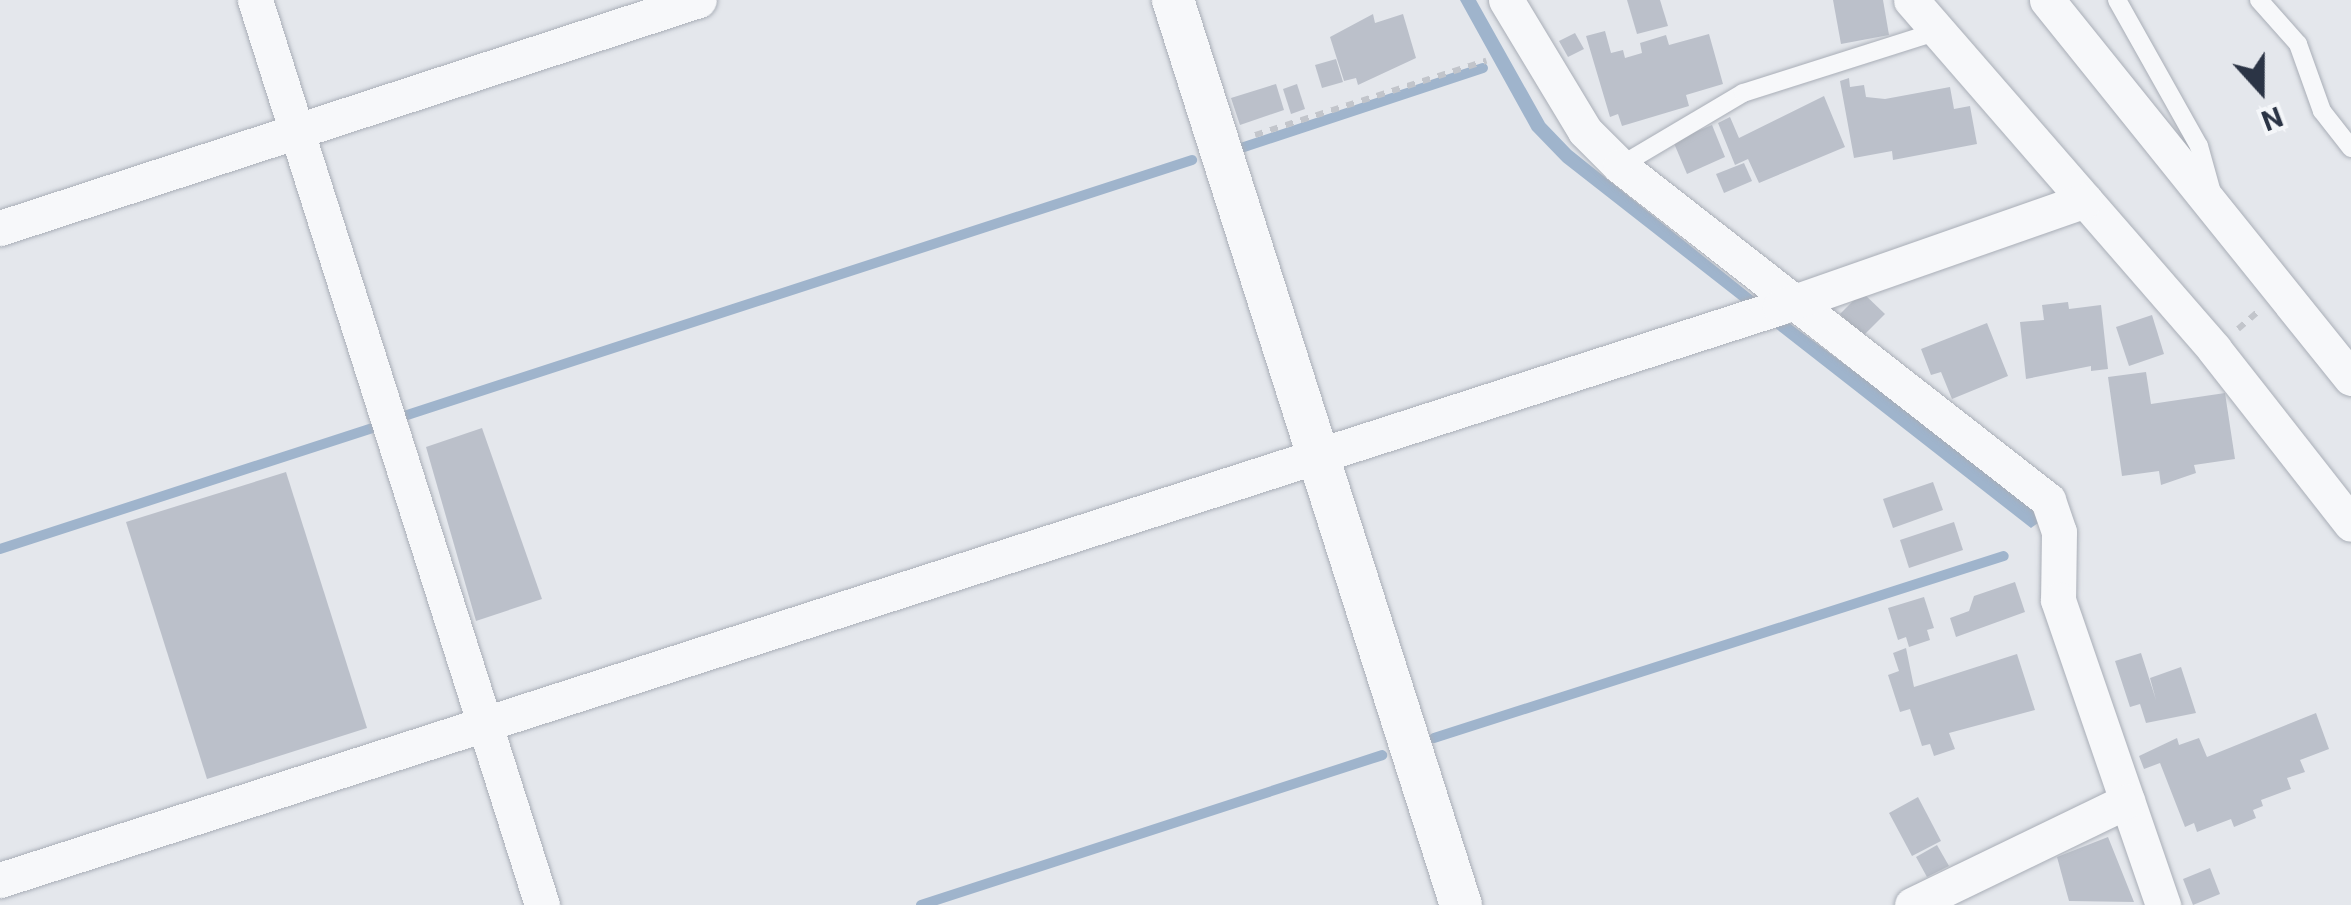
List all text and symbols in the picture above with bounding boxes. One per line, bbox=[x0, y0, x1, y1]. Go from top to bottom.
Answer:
north arrow bbox=[2211, 40, 2311, 140]
text: N bbox=[2257, 100, 2287, 137]

